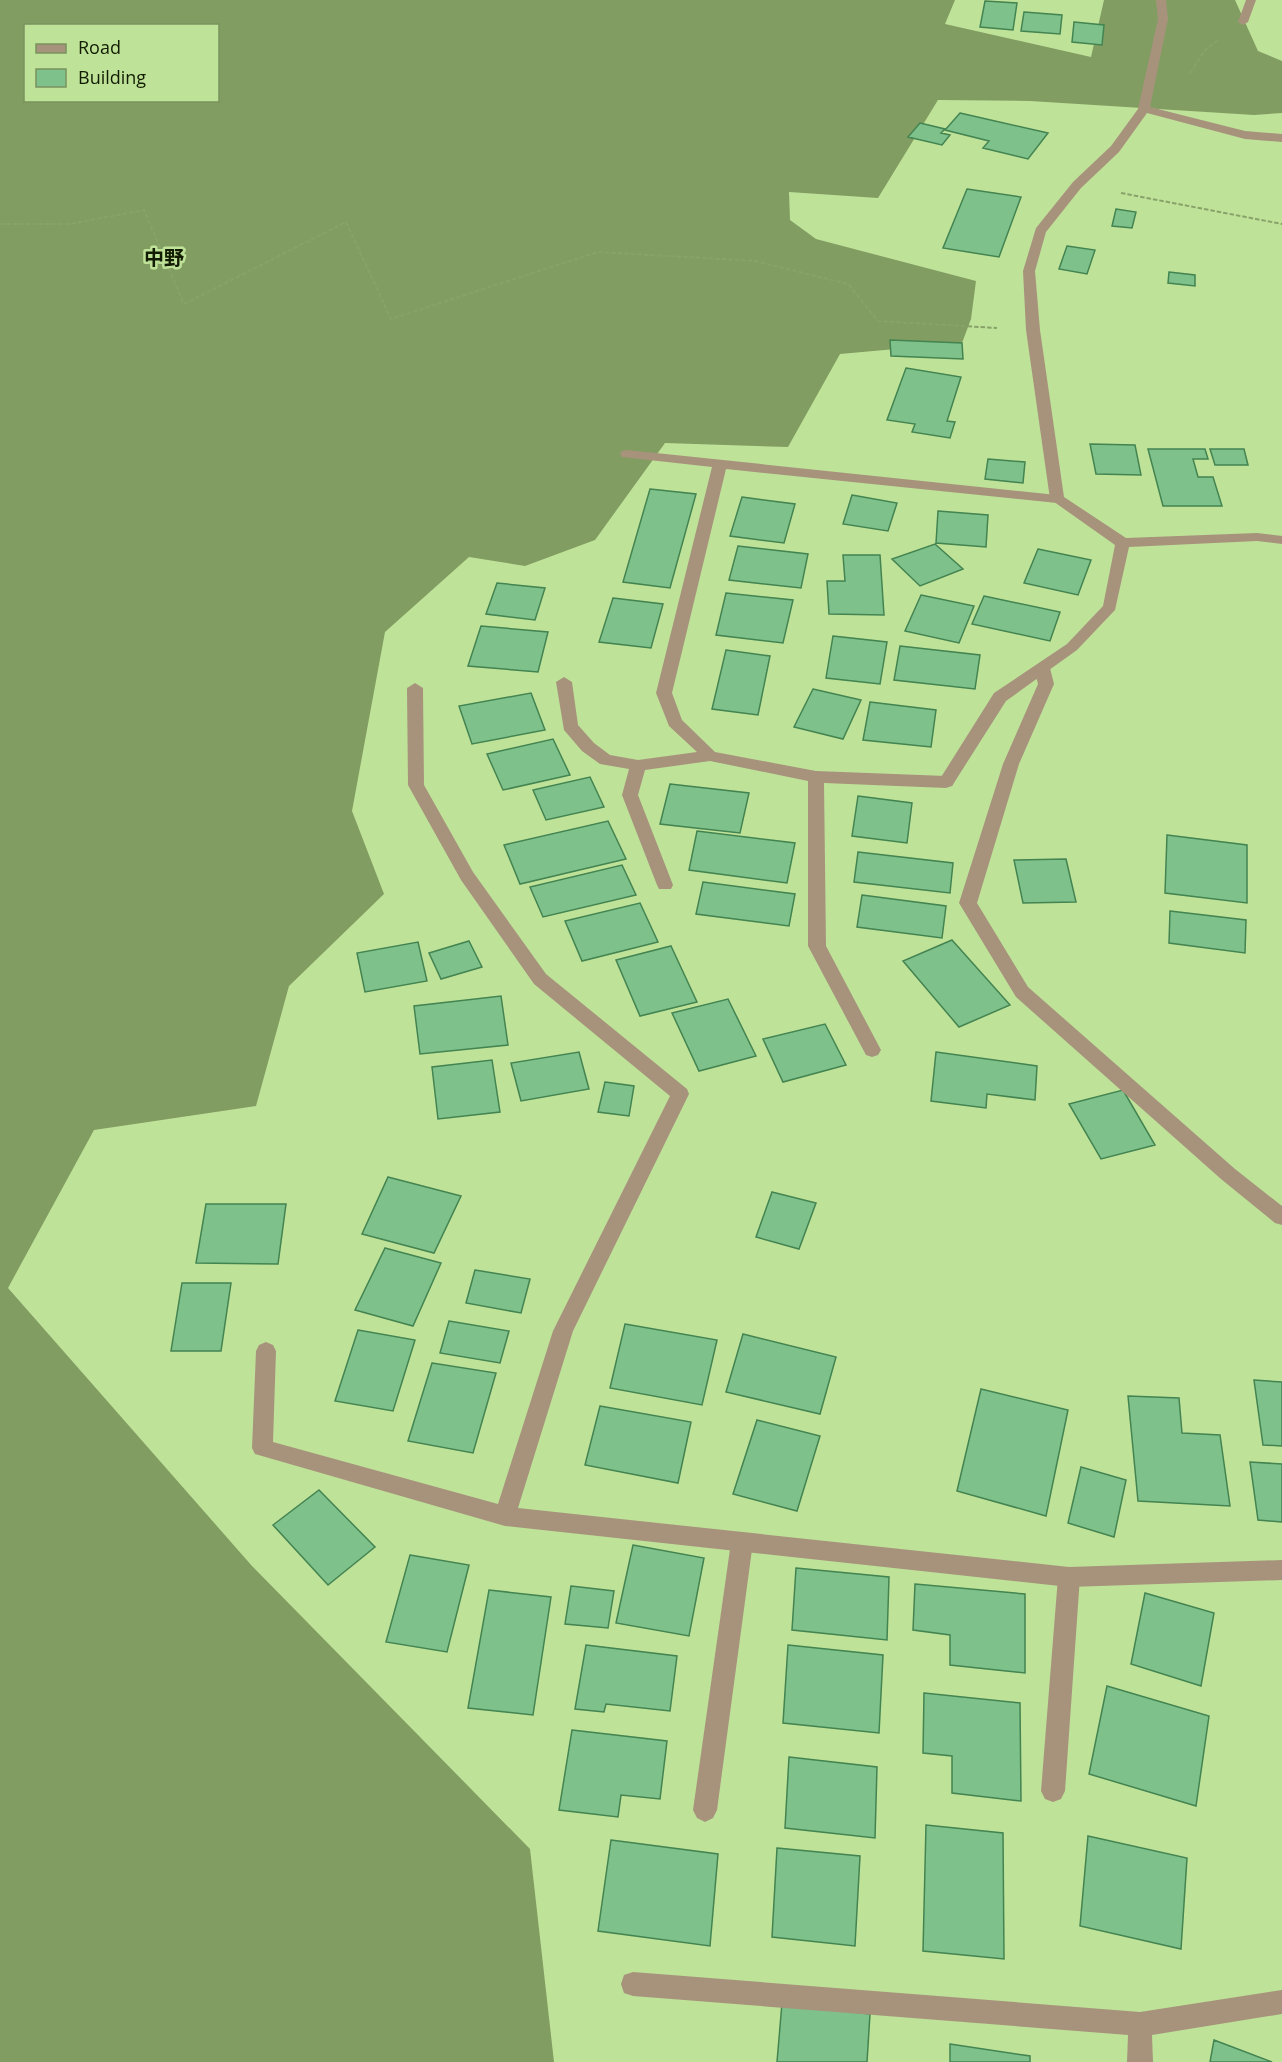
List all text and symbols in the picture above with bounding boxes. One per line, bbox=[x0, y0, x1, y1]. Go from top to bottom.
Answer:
legend bbox=[24, 24, 219, 102]
text: Road bbox=[78, 35, 121, 59]
text: Building bbox=[78, 65, 146, 89]
district label: 中野 bbox=[144, 244, 184, 271]

